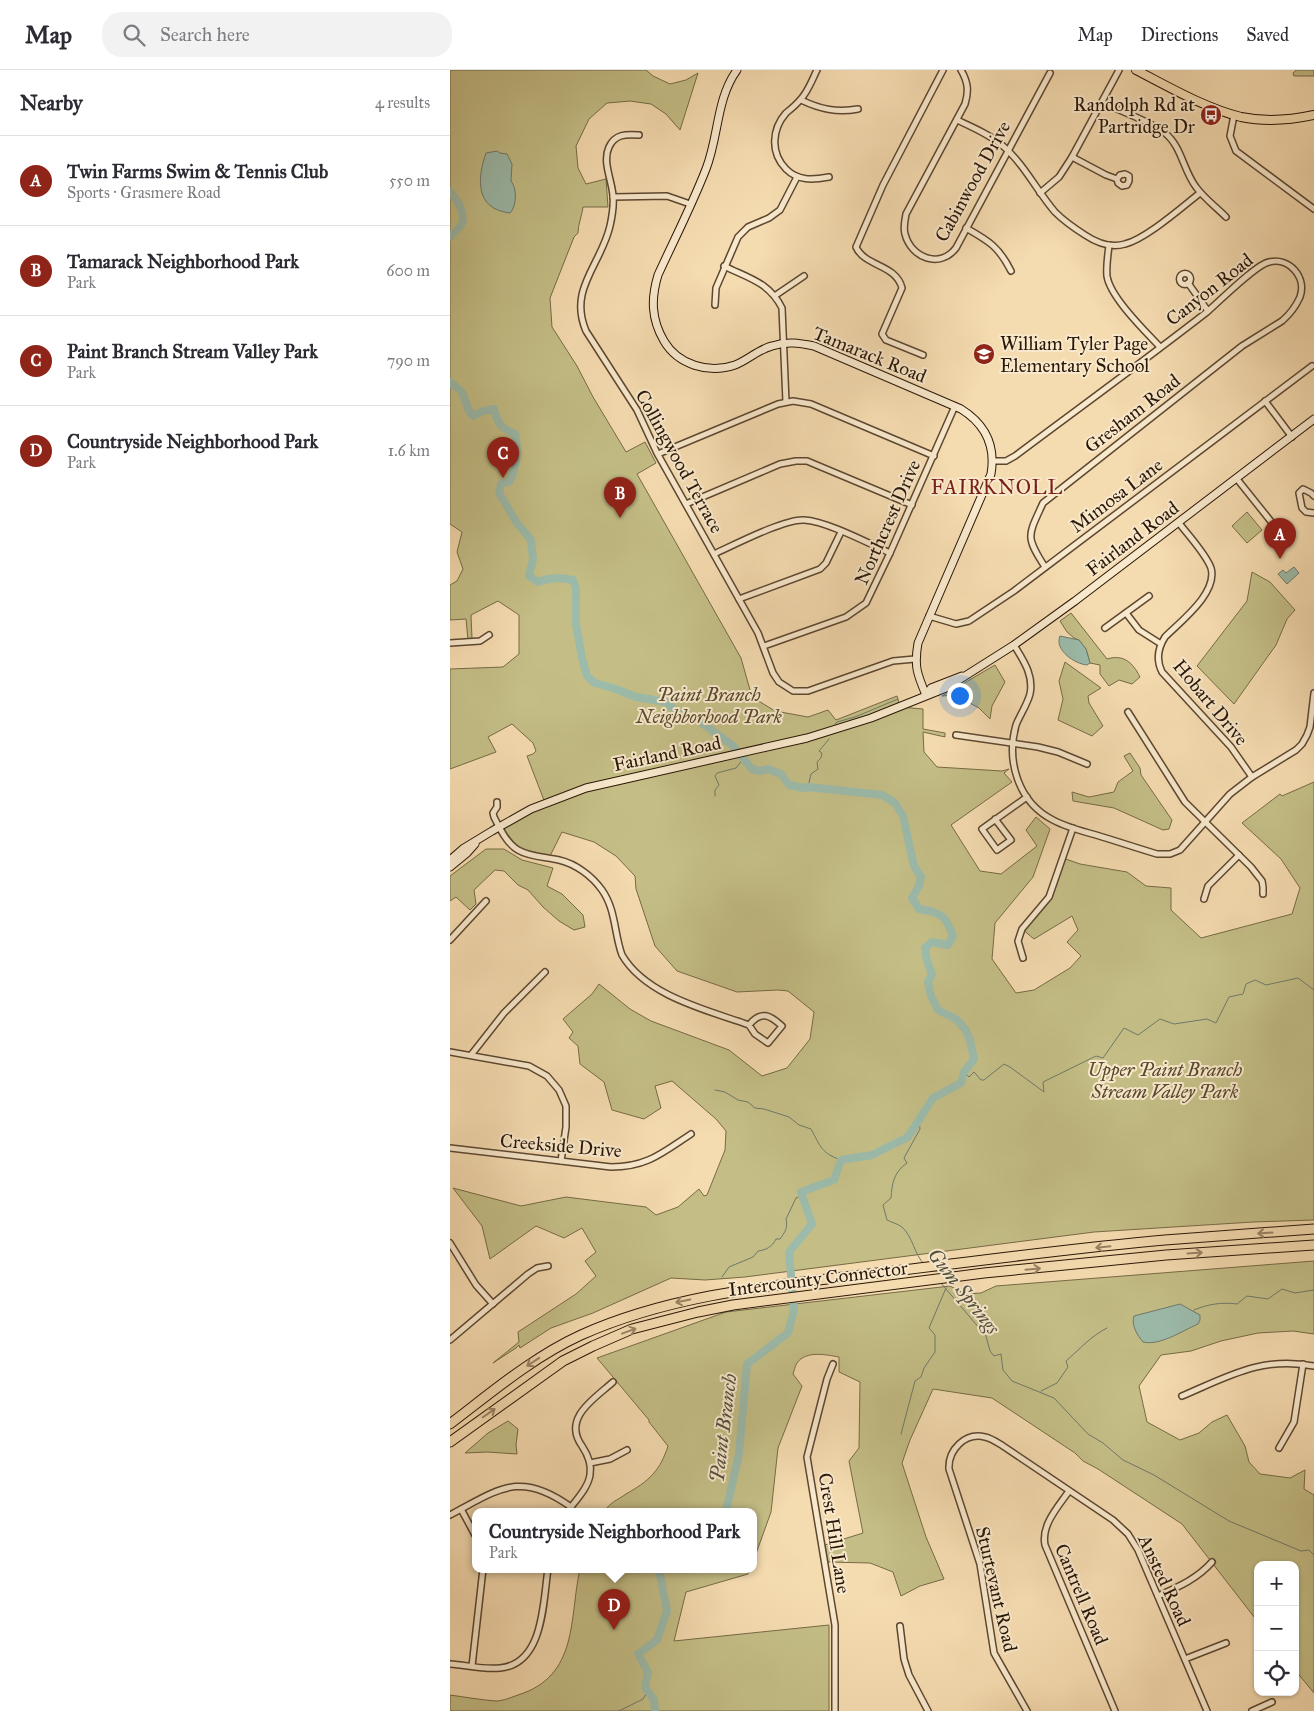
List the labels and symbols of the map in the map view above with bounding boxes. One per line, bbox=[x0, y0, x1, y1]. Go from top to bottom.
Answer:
place label: Randolph Rd at Partridge Dr bbox=[1073, 93, 1196, 139]
bus stop icon: Randolph Rd at Partridge Dr bbox=[1199, 103, 1223, 127]
street label: Cabinwood Drive bbox=[930, 117, 1015, 246]
street label: Canyon Road bbox=[1161, 248, 1258, 331]
street label: Tamarack Road bbox=[810, 321, 930, 388]
place label: William Tyler Page Elementary School bbox=[1000, 332, 1150, 377]
school or university icon: William Tyler Page Elementary School bbox=[972, 342, 996, 366]
street label: Gresham Road bbox=[1080, 369, 1185, 458]
street label: Collingwood Terrace bbox=[630, 385, 729, 538]
pin: C bbox=[487, 437, 519, 478]
street label: Mimosa Lane bbox=[1066, 453, 1167, 538]
street label: Northcrest Drive bbox=[850, 456, 925, 588]
district label: FAIRKNOLL bbox=[931, 475, 1063, 499]
pin: B bbox=[604, 477, 636, 518]
street label: Fairland Road bbox=[1082, 496, 1183, 581]
pin: A bbox=[1264, 518, 1296, 559]
street label: Hobart Drive bbox=[1168, 655, 1253, 750]
park label: Paint Branch Neighborhood Park bbox=[635, 683, 783, 728]
your location bbox=[947, 683, 973, 709]
street label: Fairland Road bbox=[611, 731, 724, 776]
park label: Upper Paint Branch Stream Valley Park bbox=[1088, 1058, 1242, 1103]
street label: Creekside Drive bbox=[499, 1129, 623, 1162]
one-way arrow bbox=[1258, 1228, 1274, 1237]
one-way arrow bbox=[1096, 1242, 1112, 1251]
water label: Gum Springs bbox=[922, 1243, 1006, 1340]
one-way arrow bbox=[1186, 1249, 1202, 1258]
street label: Intercounty Connector bbox=[727, 1256, 910, 1301]
one-way arrow bbox=[1025, 1264, 1041, 1274]
one-way arrow bbox=[676, 1297, 692, 1306]
one-way arrow bbox=[620, 1326, 636, 1335]
one-way arrow bbox=[526, 1356, 540, 1367]
water label: Paint Branch bbox=[704, 1372, 742, 1484]
one-way arrow bbox=[482, 1408, 496, 1418]
street label: Crest Hill Lane bbox=[814, 1471, 855, 1595]
street label: Sturtevant Road bbox=[971, 1524, 1022, 1655]
street label: Ansted Road bbox=[1133, 1530, 1196, 1630]
street label: Cantrell Road bbox=[1050, 1540, 1113, 1649]
pin: D bbox=[598, 1589, 630, 1630]

